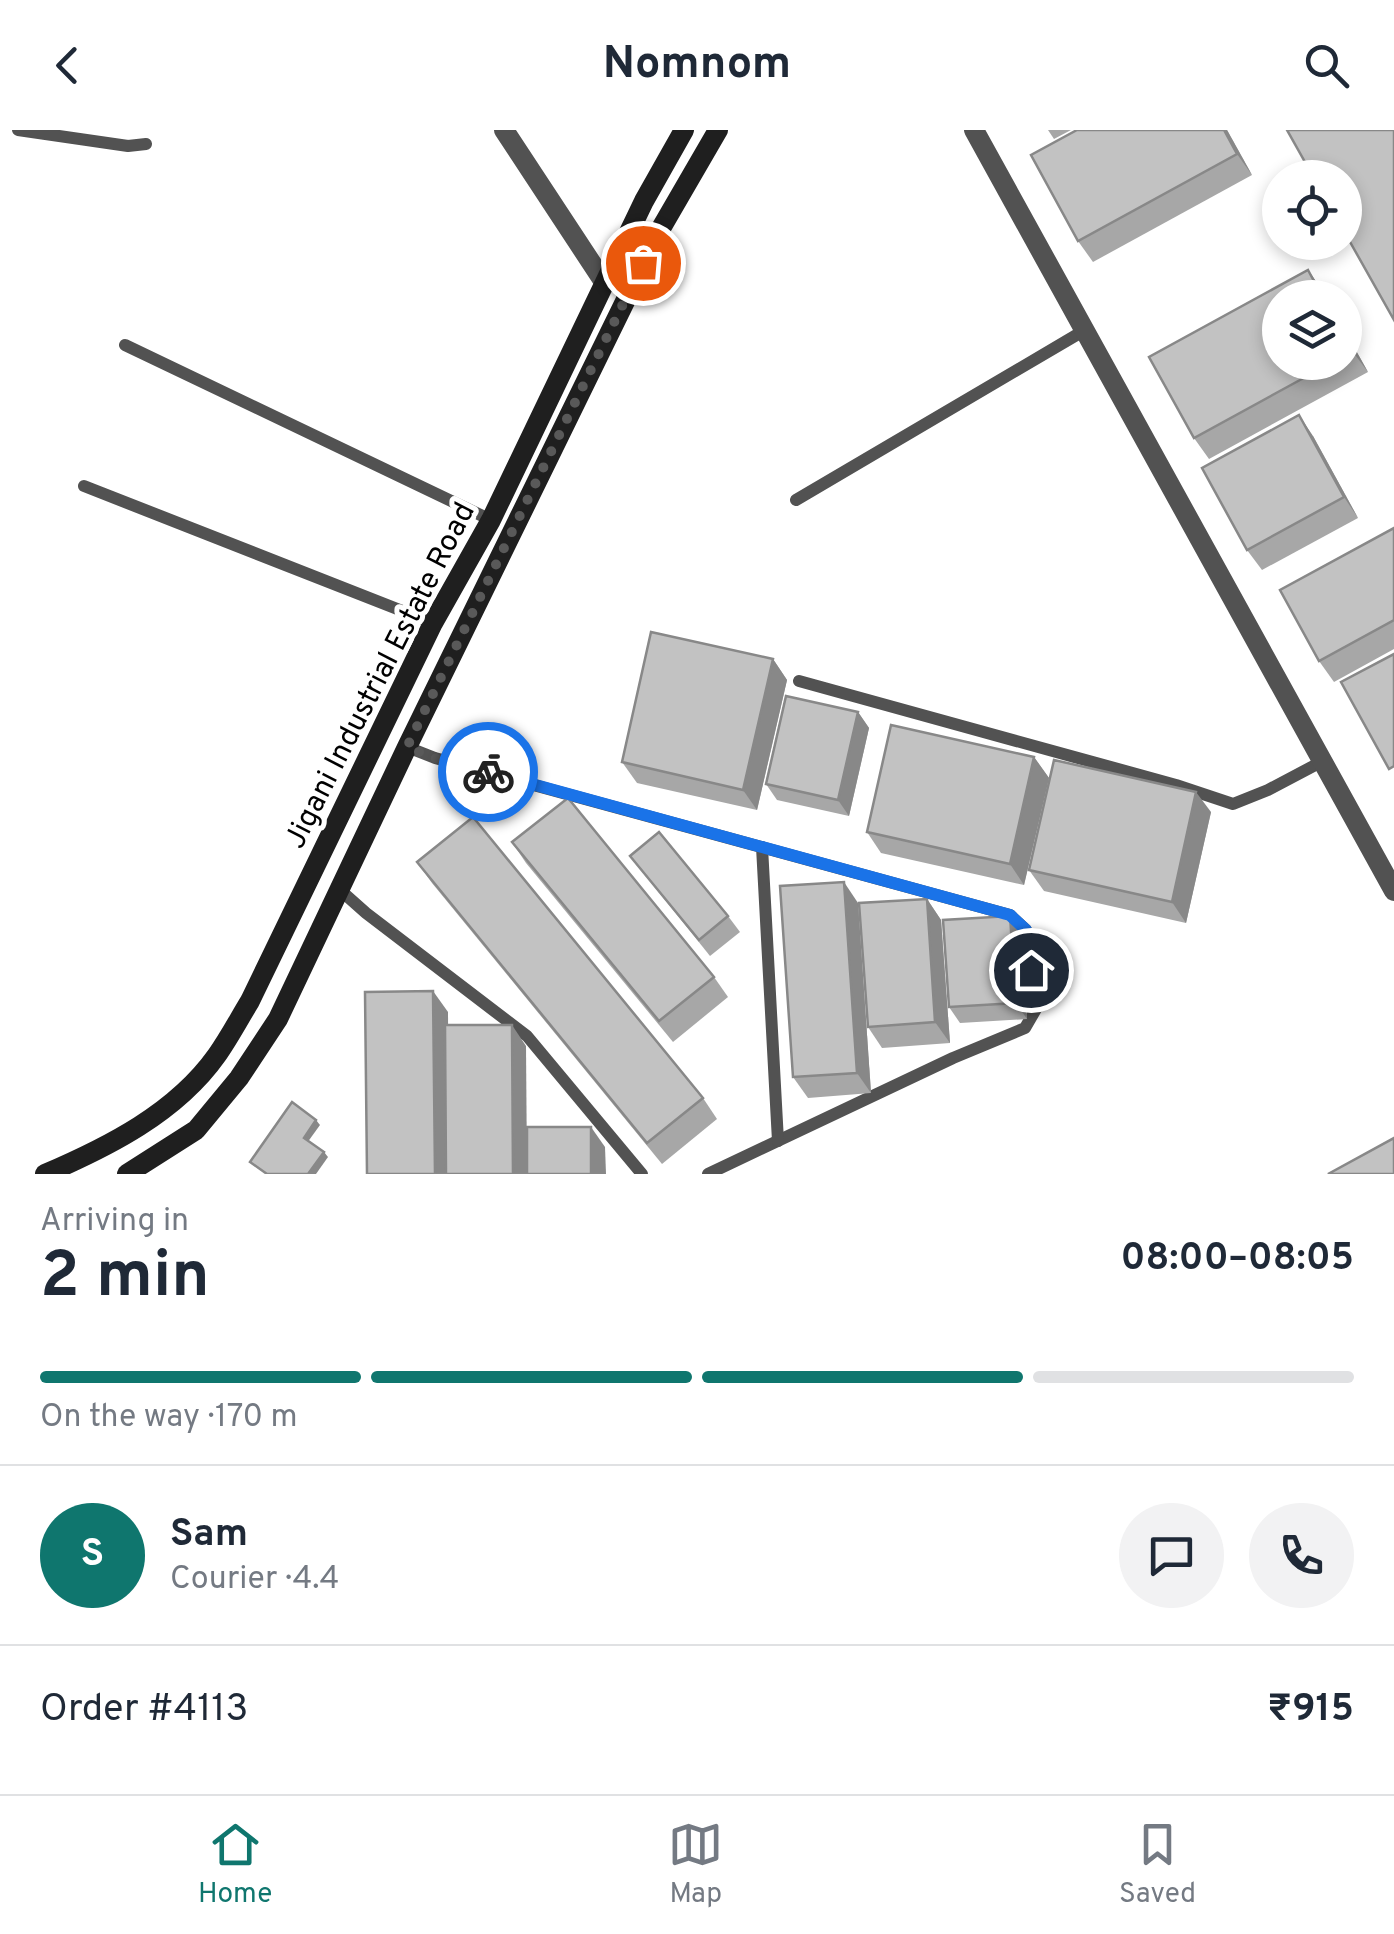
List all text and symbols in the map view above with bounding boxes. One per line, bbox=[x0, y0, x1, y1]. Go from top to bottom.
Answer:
text: Nomnom bbox=[603, 37, 791, 94]
icon: back bbox=[40, 38, 95, 93]
icon: search bbox=[1299, 38, 1354, 93]
map controls bbox=[1262, 160, 1362, 380]
button: locate bbox=[1262, 160, 1362, 260]
pin bbox=[601, 221, 686, 306]
icon: bag bbox=[616, 236, 671, 291]
button: layers bbox=[1262, 280, 1362, 380]
street label: Jigani Industrial Estate Road bbox=[278, 497, 485, 855]
courier bbox=[438, 722, 538, 822]
icon: bike bbox=[461, 745, 516, 800]
pin bbox=[989, 928, 1074, 1013]
icon: home bbox=[1004, 943, 1059, 998]
text: Arriving in bbox=[40, 1202, 189, 1242]
text: 08:00–08:05 bbox=[1120, 1235, 1354, 1284]
text: 2 min bbox=[40, 1238, 210, 1320]
text: On the way · 170 m bbox=[40, 1398, 298, 1438]
button: chat bbox=[1119, 1503, 1224, 1608]
button: phone bbox=[1249, 1503, 1354, 1608]
text: Sam bbox=[170, 1511, 248, 1560]
text: S bbox=[81, 1531, 104, 1580]
text: Courier · 4.4 bbox=[170, 1560, 339, 1600]
text: Order #4113 bbox=[40, 1686, 248, 1735]
text: ₹915 bbox=[1267, 1686, 1354, 1735]
tab: Home bbox=[198, 1817, 272, 1913]
tab: Map bbox=[668, 1817, 723, 1913]
tab: Saved bbox=[1119, 1817, 1196, 1913]

